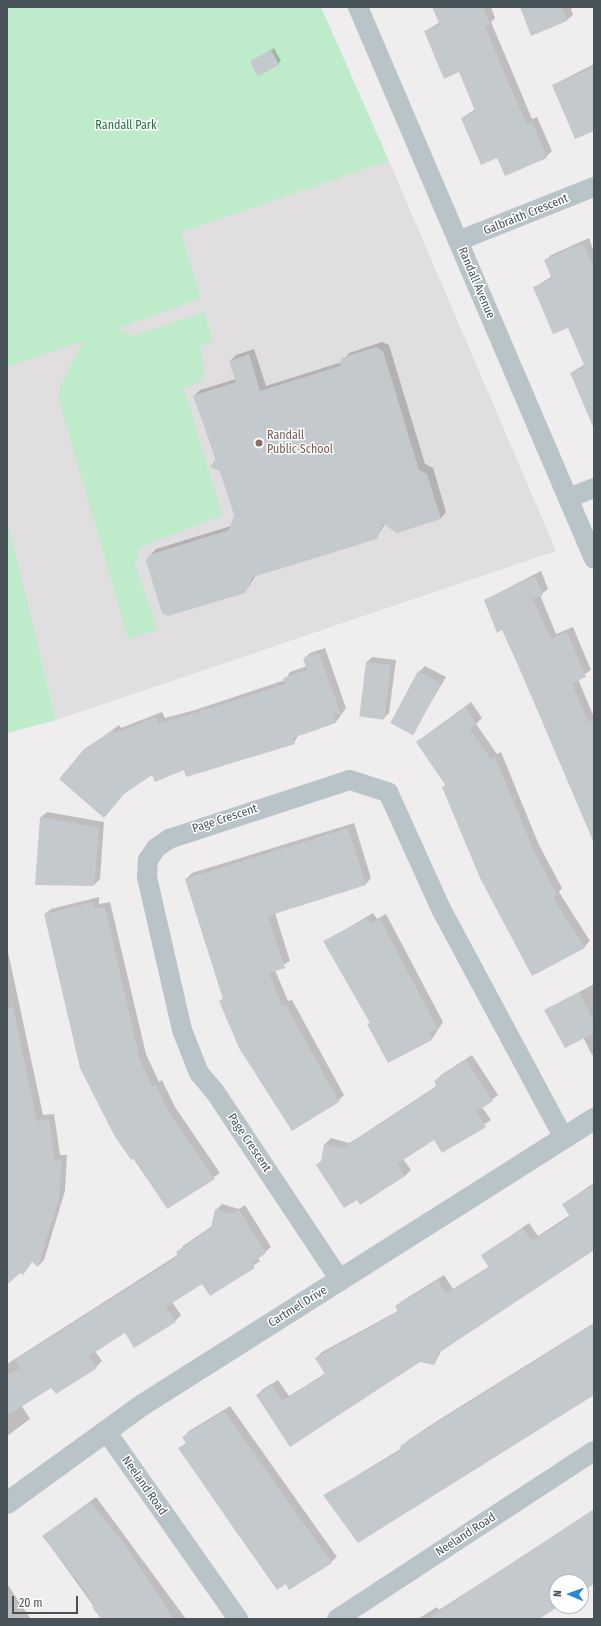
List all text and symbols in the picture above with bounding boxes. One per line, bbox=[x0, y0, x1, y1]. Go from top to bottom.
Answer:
park label: Randall Park bbox=[95, 119, 157, 133]
street label: Galbraith Crescent bbox=[482, 191, 570, 239]
street label: Randall Avenue bbox=[455, 245, 497, 321]
place label: Randall Public School bbox=[267, 429, 333, 457]
marker: Randall Public School bbox=[254, 438, 264, 448]
street label: Page Crescent bbox=[191, 802, 259, 836]
street label: Page Crescent bbox=[224, 1111, 274, 1175]
street label: Cartmel Drive bbox=[266, 1283, 330, 1331]
street label: Neeland Road bbox=[118, 1454, 170, 1518]
street label: Neeland Road bbox=[433, 1510, 499, 1560]
north arrow bbox=[549, 1574, 589, 1614]
scale bar bbox=[14, 1588, 80, 1614]
text: N bbox=[551, 1590, 564, 1597]
text: 20 m bbox=[19, 1596, 43, 1610]

